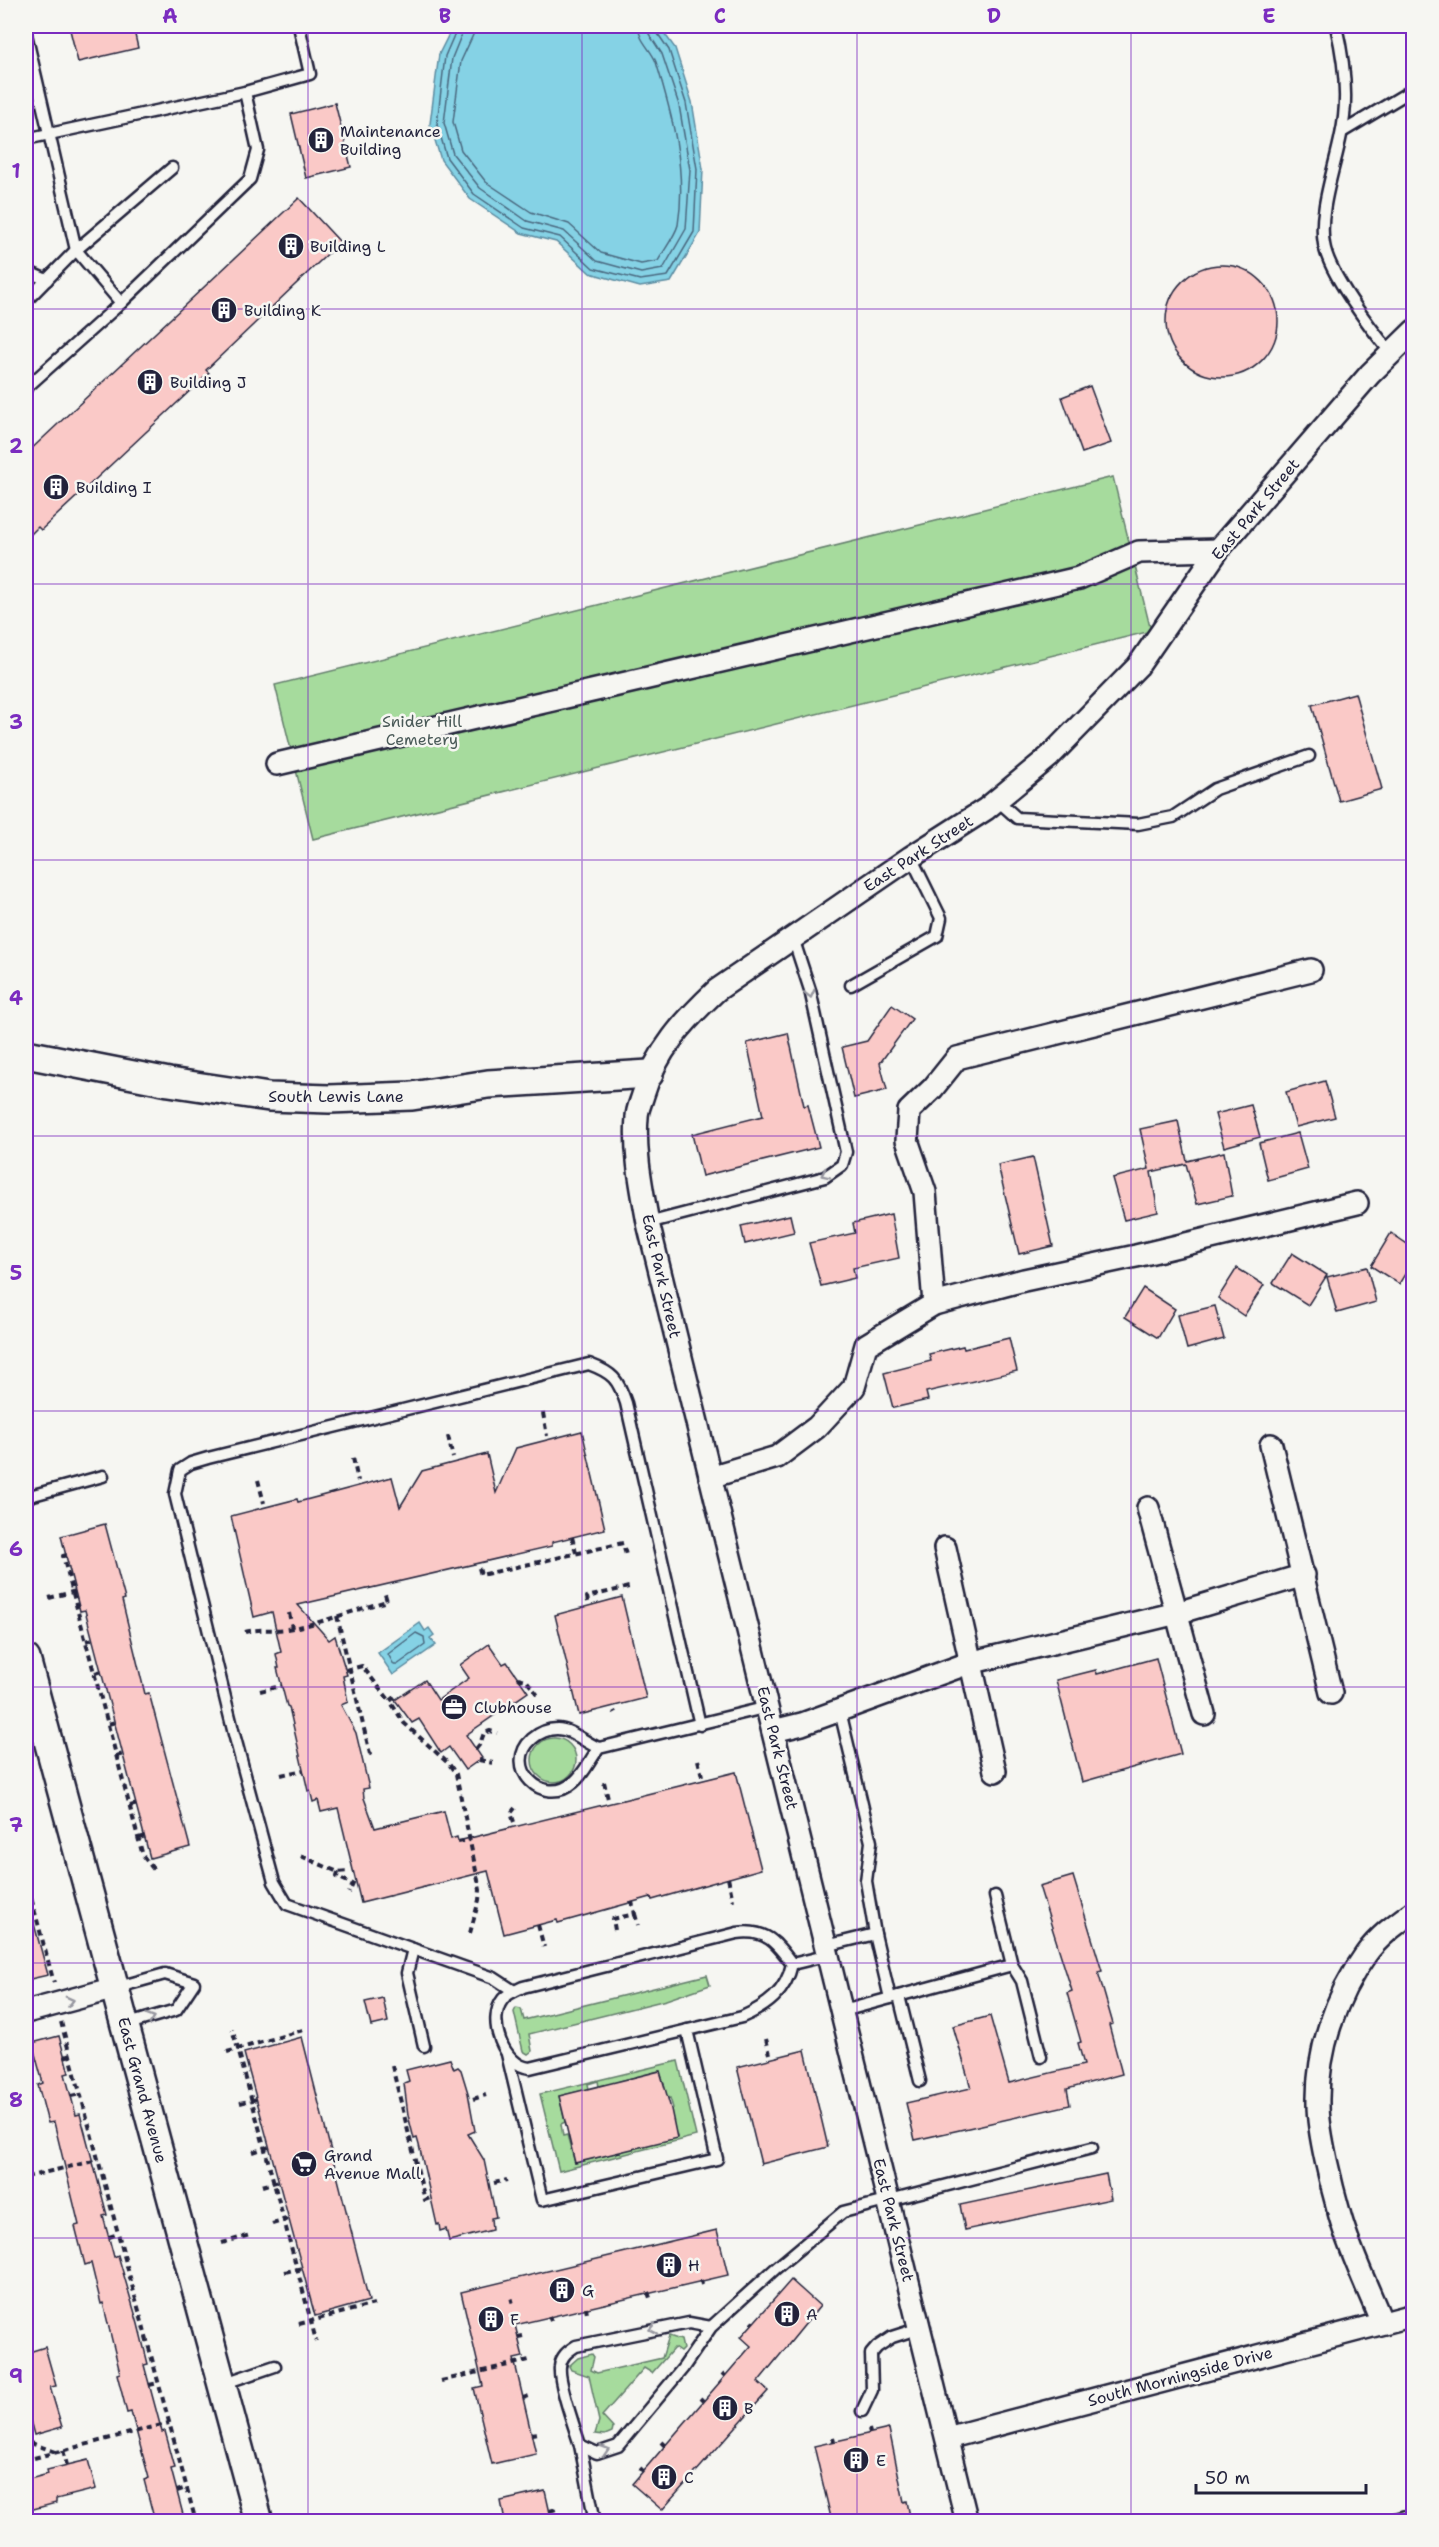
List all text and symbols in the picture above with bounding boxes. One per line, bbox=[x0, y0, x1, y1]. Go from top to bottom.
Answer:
text: A bbox=[162, 3, 178, 29]
text: B bbox=[439, 3, 451, 29]
text: C bbox=[714, 3, 726, 29]
text: D bbox=[987, 3, 1001, 29]
text: E bbox=[1262, 3, 1276, 29]
place label: Maintenance Building bbox=[340, 121, 441, 160]
building icon: Maintenance Building bbox=[306, 125, 336, 155]
text: 1 bbox=[11, 158, 21, 184]
building icon: Building L bbox=[276, 231, 306, 261]
place label: Building L bbox=[310, 236, 386, 257]
building icon: Building K bbox=[209, 295, 239, 325]
place label: Building K bbox=[244, 300, 322, 321]
building icon: Building J bbox=[135, 367, 165, 397]
place label: Building J bbox=[170, 372, 246, 393]
text: 2 bbox=[9, 433, 23, 459]
street label: East Park Street bbox=[1207, 454, 1304, 565]
building icon: Building I bbox=[41, 472, 71, 502]
place label: Building I bbox=[76, 477, 152, 498]
text: 3 bbox=[9, 709, 23, 735]
park label: Snider Hill Cemetery bbox=[382, 711, 462, 750]
street label: East Park Street bbox=[860, 810, 977, 897]
text: 4 bbox=[9, 985, 23, 1011]
one-way arrow bbox=[803, 989, 816, 999]
street label: South Lewis Lane bbox=[268, 1086, 404, 1107]
one-way arrow bbox=[820, 1167, 831, 1179]
street label: East Park Street bbox=[637, 1212, 686, 1340]
text: 5 bbox=[10, 1260, 22, 1286]
text: 6 bbox=[9, 1536, 23, 1562]
street label: East Park Street bbox=[752, 1684, 803, 1812]
office icon: Clubhouse bbox=[439, 1692, 469, 1722]
place label: Clubhouse bbox=[474, 1697, 552, 1718]
text: 7 bbox=[9, 1812, 23, 1838]
one-way arrow bbox=[65, 1996, 75, 2009]
one-way arrow bbox=[145, 2013, 156, 2025]
street label: East Grand Avenue bbox=[113, 2015, 172, 2165]
text: 8 bbox=[9, 2087, 23, 2113]
place label: Grand Avenue Mall bbox=[324, 2145, 421, 2184]
supermarket icon: Grand Avenue Mall bbox=[289, 2149, 319, 2179]
street label: East Park Street bbox=[868, 2156, 919, 2284]
building icon: H bbox=[654, 2250, 684, 2280]
place label: H bbox=[688, 2255, 700, 2276]
building icon: G bbox=[547, 2275, 577, 2305]
place label: G bbox=[582, 2280, 594, 2301]
building icon: A bbox=[772, 2299, 802, 2329]
building icon: F bbox=[476, 2304, 506, 2334]
place label: A bbox=[806, 2304, 818, 2325]
place label: F bbox=[510, 2309, 519, 2330]
one-way arrow bbox=[649, 2322, 659, 2335]
street label: South Morningside Drive bbox=[1085, 2342, 1275, 2411]
text: 9 bbox=[9, 2363, 23, 2389]
building icon: B bbox=[710, 2393, 740, 2423]
place label: B bbox=[744, 2398, 753, 2419]
one-way arrow bbox=[600, 2445, 610, 2457]
building icon: E bbox=[841, 2445, 871, 2475]
place label: E bbox=[876, 2450, 886, 2471]
scale bar bbox=[1196, 2457, 1366, 2495]
building icon: C bbox=[649, 2462, 679, 2492]
text: 50 m bbox=[1205, 2466, 1250, 2490]
place label: C bbox=[684, 2467, 694, 2488]

